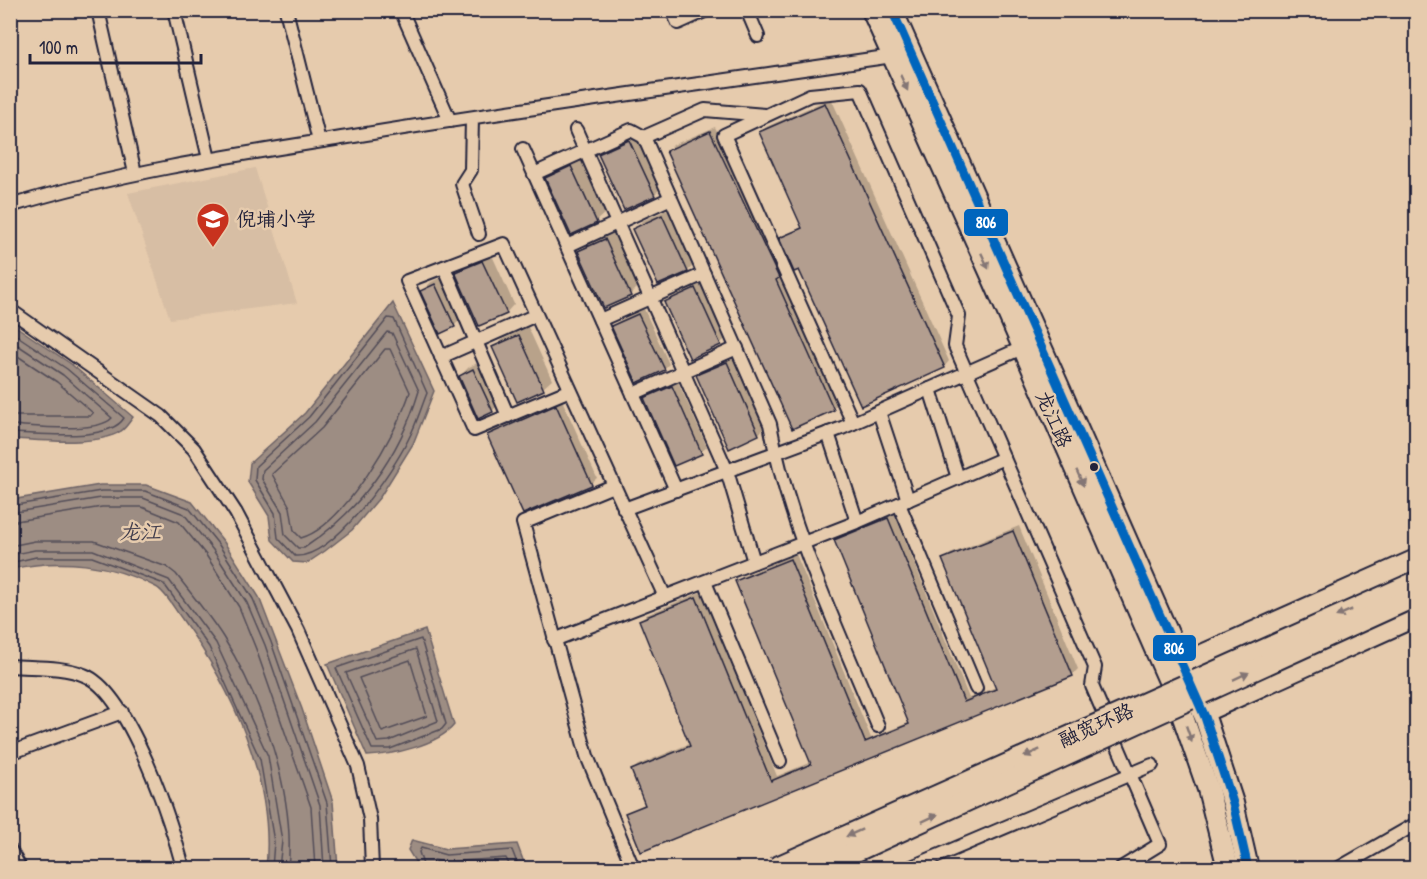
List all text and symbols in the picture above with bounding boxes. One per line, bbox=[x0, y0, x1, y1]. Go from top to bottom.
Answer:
scale bar bbox=[30, 27, 201, 65]
text: 100 m bbox=[39, 35, 78, 60]
one-way arrow bbox=[899, 75, 909, 93]
school or university icon: 倪埔小学 bbox=[195, 201, 231, 248]
place label: 倪埔小学 bbox=[236, 205, 316, 232]
line badge: 806 bbox=[963, 208, 1009, 237]
text: 806 bbox=[976, 211, 997, 233]
one-way arrow bbox=[980, 252, 990, 270]
street label: 龙江路 bbox=[1030, 386, 1079, 453]
unlabelled marker bbox=[1088, 461, 1100, 473]
one-way arrow bbox=[1075, 469, 1084, 486]
water label: 龙江 bbox=[119, 517, 162, 546]
one-way arrow bbox=[1335, 609, 1352, 618]
line badge: 806 bbox=[1152, 634, 1197, 662]
text: 806 bbox=[1164, 637, 1185, 659]
one-way arrow bbox=[1232, 671, 1250, 681]
street label: 融宽环路 bbox=[1054, 696, 1139, 753]
one-way arrow bbox=[1185, 725, 1195, 743]
one-way arrow bbox=[1023, 749, 1040, 758]
one-way arrow bbox=[921, 813, 939, 823]
one-way arrow bbox=[845, 829, 862, 838]

